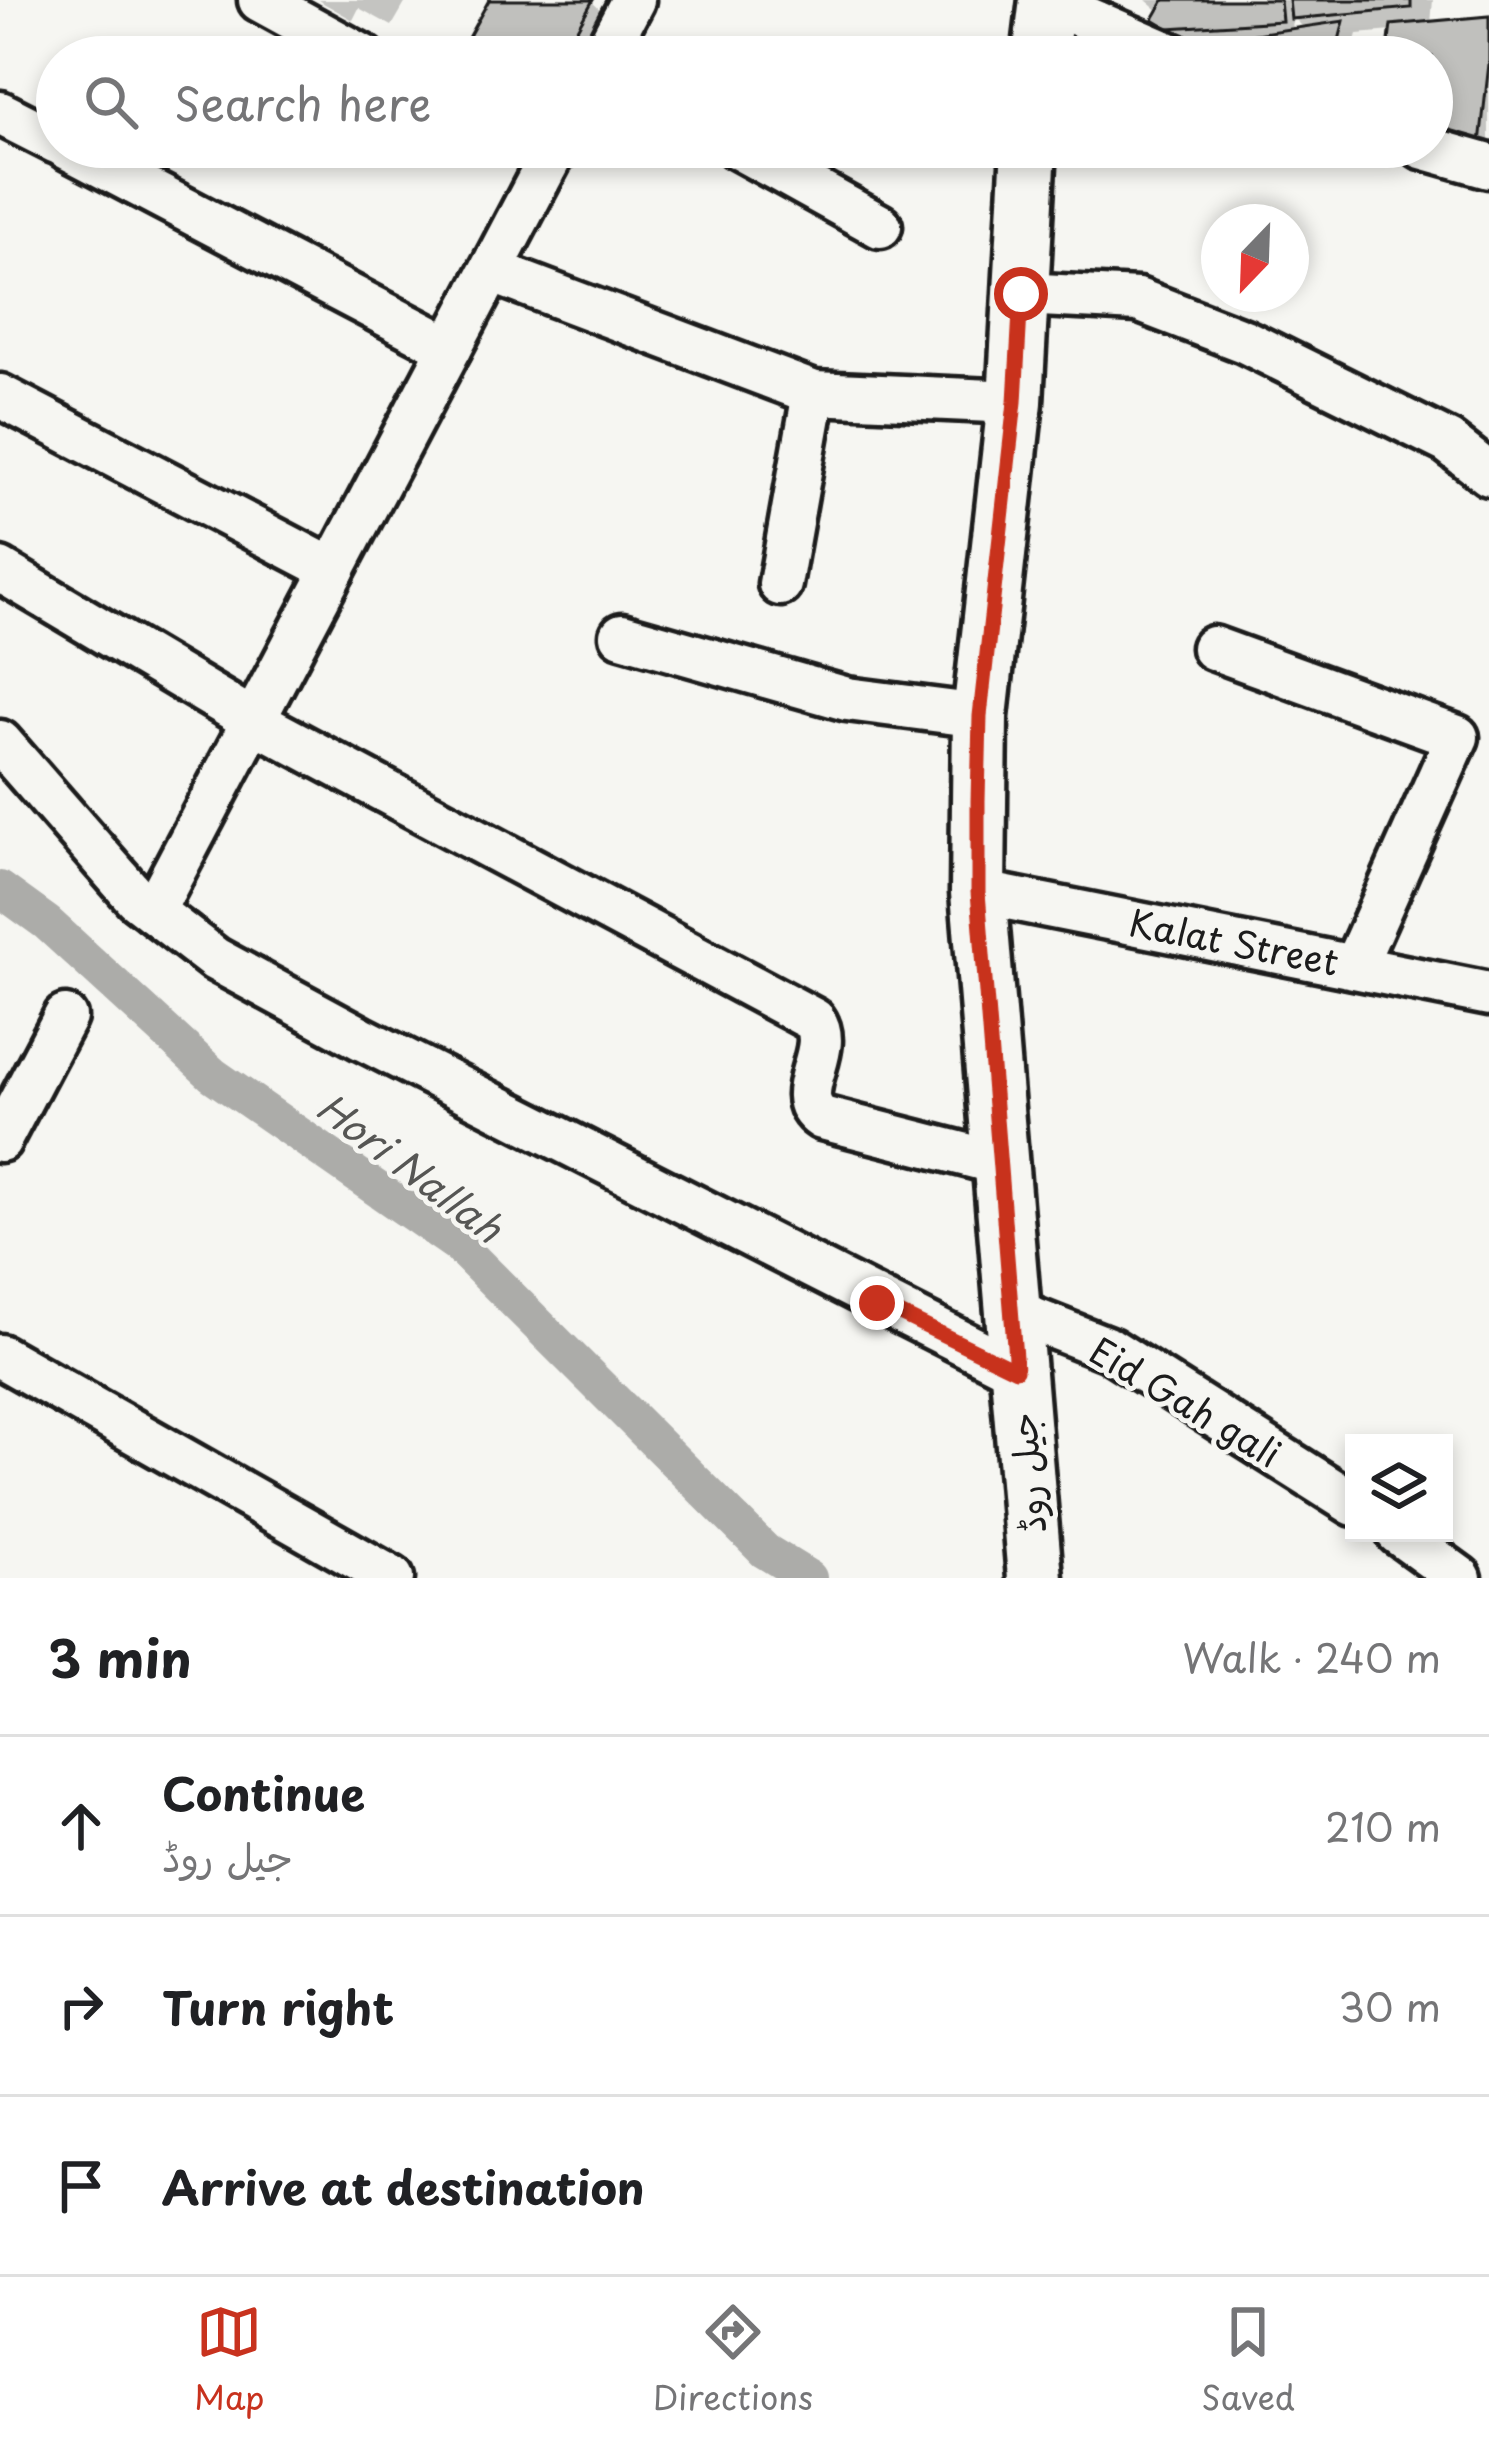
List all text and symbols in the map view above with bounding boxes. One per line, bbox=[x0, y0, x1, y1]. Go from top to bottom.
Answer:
search box bbox=[36, 36, 1453, 168]
text: Search here bbox=[174, 68, 431, 136]
icon: search bbox=[78, 69, 144, 135]
north arrow bbox=[1201, 204, 1309, 312]
route start bbox=[994, 267, 1048, 321]
street label: Kalat Street bbox=[1125, 894, 1343, 988]
water label: Hori Nallah bbox=[306, 1077, 517, 1256]
route end bbox=[850, 1276, 904, 1330]
street label: Eid Gah gali bbox=[1080, 1323, 1292, 1479]
street label: جیل روڈ bbox=[994, 1410, 1058, 1536]
map controls bbox=[1345, 1434, 1453, 1542]
button: layers bbox=[1345, 1434, 1453, 1542]
text: 3 min bbox=[48, 1618, 192, 1695]
text: Walk · 240 m bbox=[1183, 1627, 1441, 1686]
text: Continue bbox=[162, 1758, 365, 1826]
icon: ahead bbox=[48, 1793, 114, 1859]
text: 210 m bbox=[1325, 1796, 1441, 1855]
text: جیل روڈ bbox=[162, 1826, 293, 1885]
text: Turn right bbox=[162, 1972, 394, 2040]
icon: right bbox=[48, 1973, 114, 2039]
text: 30 m bbox=[1338, 1976, 1441, 2035]
text: Arrive at destination bbox=[162, 2152, 645, 2220]
icon: arrive bbox=[48, 2153, 114, 2219]
tab: Map bbox=[194, 2299, 265, 2421]
tab: Directions bbox=[653, 2299, 813, 2421]
tab: Saved bbox=[1201, 2299, 1295, 2421]

